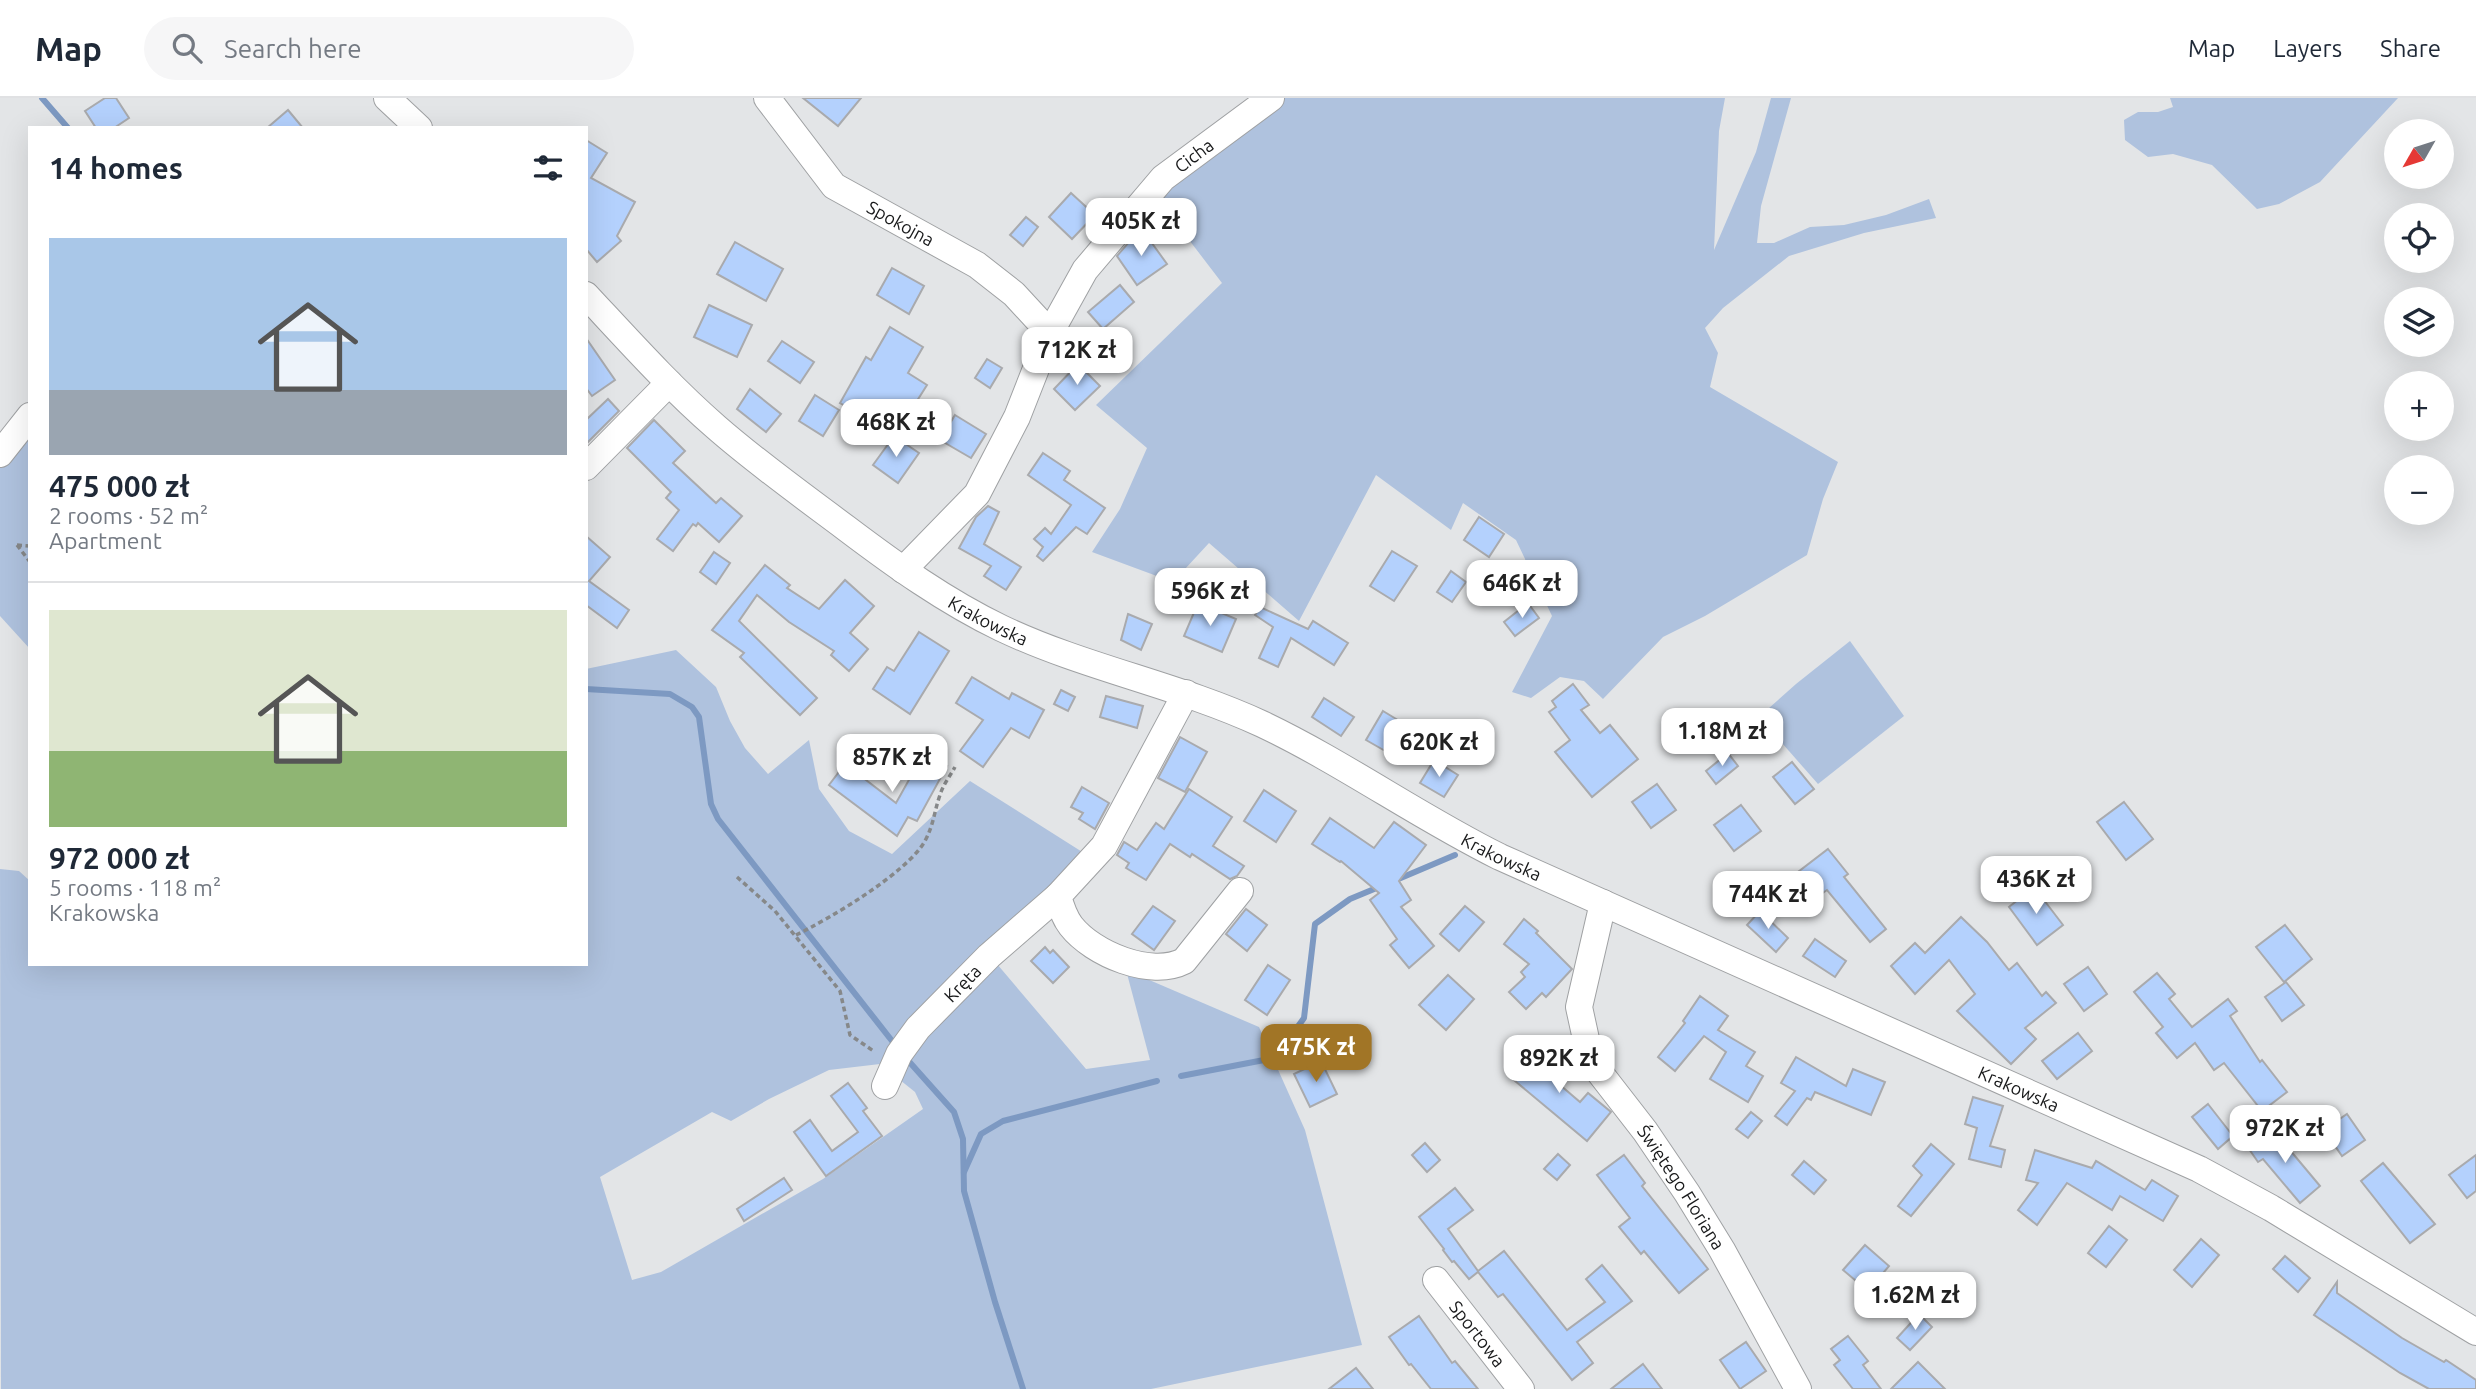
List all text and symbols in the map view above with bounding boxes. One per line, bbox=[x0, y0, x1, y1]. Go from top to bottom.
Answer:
search box bbox=[144, 17, 634, 80]
icon: search bbox=[168, 29, 206, 67]
text: Map bbox=[35, 30, 102, 67]
text: Search here bbox=[224, 34, 362, 63]
text: Map bbox=[2188, 35, 2235, 62]
text: Layers bbox=[2273, 35, 2342, 62]
text: Share bbox=[2380, 35, 2441, 62]
north arrow bbox=[2384, 119, 2454, 189]
map controls bbox=[2384, 119, 2454, 525]
street label: Cicha bbox=[1170, 134, 1217, 176]
icon: filters bbox=[529, 149, 567, 187]
text: 14 homes bbox=[49, 151, 183, 185]
street label: Spokojna bbox=[864, 196, 938, 250]
pin: 405K zł bbox=[1076, 198, 1206, 258]
button: locate bbox=[2384, 203, 2454, 273]
text: 405K zł bbox=[1102, 208, 1180, 233]
icon: home bbox=[245, 284, 371, 410]
button: layers bbox=[2384, 287, 2454, 357]
pin: 712K zł bbox=[1012, 328, 1142, 387]
text: 712K zł bbox=[1038, 337, 1116, 362]
button: + bbox=[2384, 371, 2454, 441]
pin: 468K zł bbox=[831, 400, 961, 459]
text: 468K zł bbox=[857, 409, 935, 434]
button: − bbox=[2384, 455, 2454, 525]
text: 475 000 zł bbox=[49, 469, 190, 503]
text: 2 rooms · 52 m² bbox=[49, 503, 208, 528]
text: Apartment bbox=[49, 528, 162, 553]
pin: 646K zł bbox=[1457, 560, 1587, 620]
pin: 596K zł bbox=[1145, 568, 1275, 628]
text: 646K zł bbox=[1483, 570, 1561, 595]
text: 596K zł bbox=[1171, 578, 1249, 603]
street label: Krakowska bbox=[945, 592, 1031, 649]
icon: home bbox=[245, 656, 371, 782]
pin: 1.18M zł bbox=[1650, 708, 1794, 768]
text: 1.18M zł bbox=[1677, 718, 1767, 743]
pin: 620K zł bbox=[1374, 720, 1504, 779]
text: 620K zł bbox=[1400, 729, 1478, 754]
pin: 857K zł bbox=[827, 734, 957, 794]
text: 857K zł bbox=[853, 744, 931, 769]
street label: Krakowska bbox=[1458, 829, 1545, 884]
text: 972 000 zł bbox=[49, 841, 190, 875]
pin: 436K zł bbox=[1971, 856, 2101, 916]
text: 436K zł bbox=[1997, 866, 2075, 891]
pin: 744K zł bbox=[1703, 872, 1833, 931]
text: 5 rooms · 118 m² bbox=[49, 875, 221, 900]
text: 744K zł bbox=[1729, 881, 1807, 906]
text: Krakowska bbox=[49, 900, 159, 925]
street label: Kręta bbox=[940, 961, 985, 1006]
pin: 475K zł bbox=[1251, 1024, 1381, 1084]
text: 475K zł bbox=[1277, 1034, 1355, 1059]
pin: 892K zł bbox=[1494, 1035, 1624, 1095]
text: 892K zł bbox=[1520, 1045, 1598, 1070]
street label: Krakowska bbox=[1975, 1062, 2062, 1115]
pin: 972K zł bbox=[2220, 1105, 2350, 1165]
text: 972K zł bbox=[2246, 1115, 2324, 1140]
street label: Świętego Floriana bbox=[1634, 1120, 1729, 1253]
pin: 1.62M zł bbox=[1843, 1272, 1987, 1332]
text: 1.62M zł bbox=[1870, 1282, 1960, 1307]
street label: Sportowa bbox=[1446, 1297, 1510, 1371]

